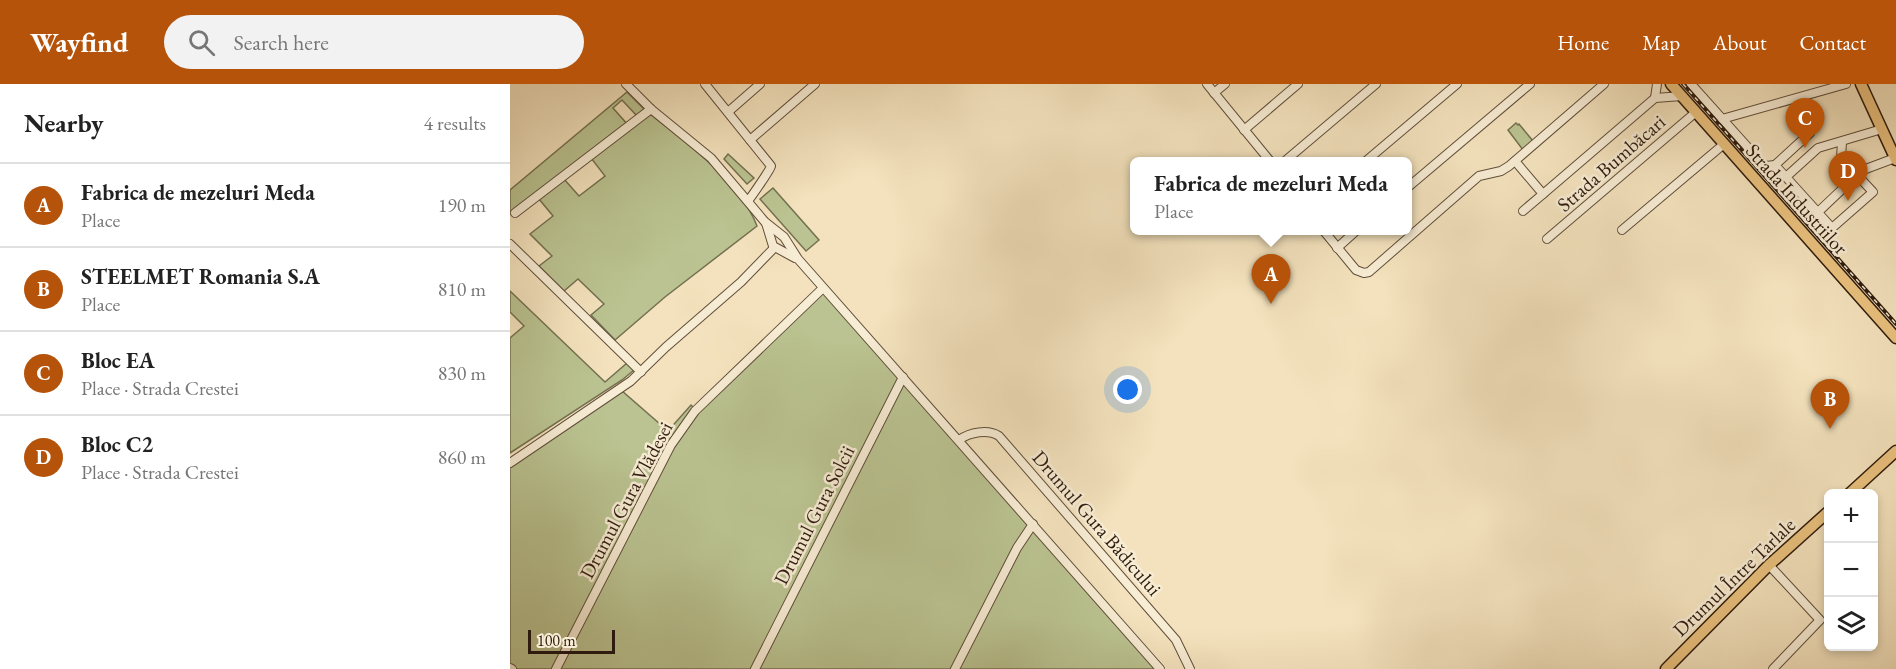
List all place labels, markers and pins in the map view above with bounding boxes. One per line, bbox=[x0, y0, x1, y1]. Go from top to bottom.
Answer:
pin: C bbox=[1786, 98, 1824, 148]
pin: D bbox=[1828, 152, 1868, 201]
pin: A bbox=[1252, 254, 1290, 304]
pin: B bbox=[1810, 380, 1850, 429]

